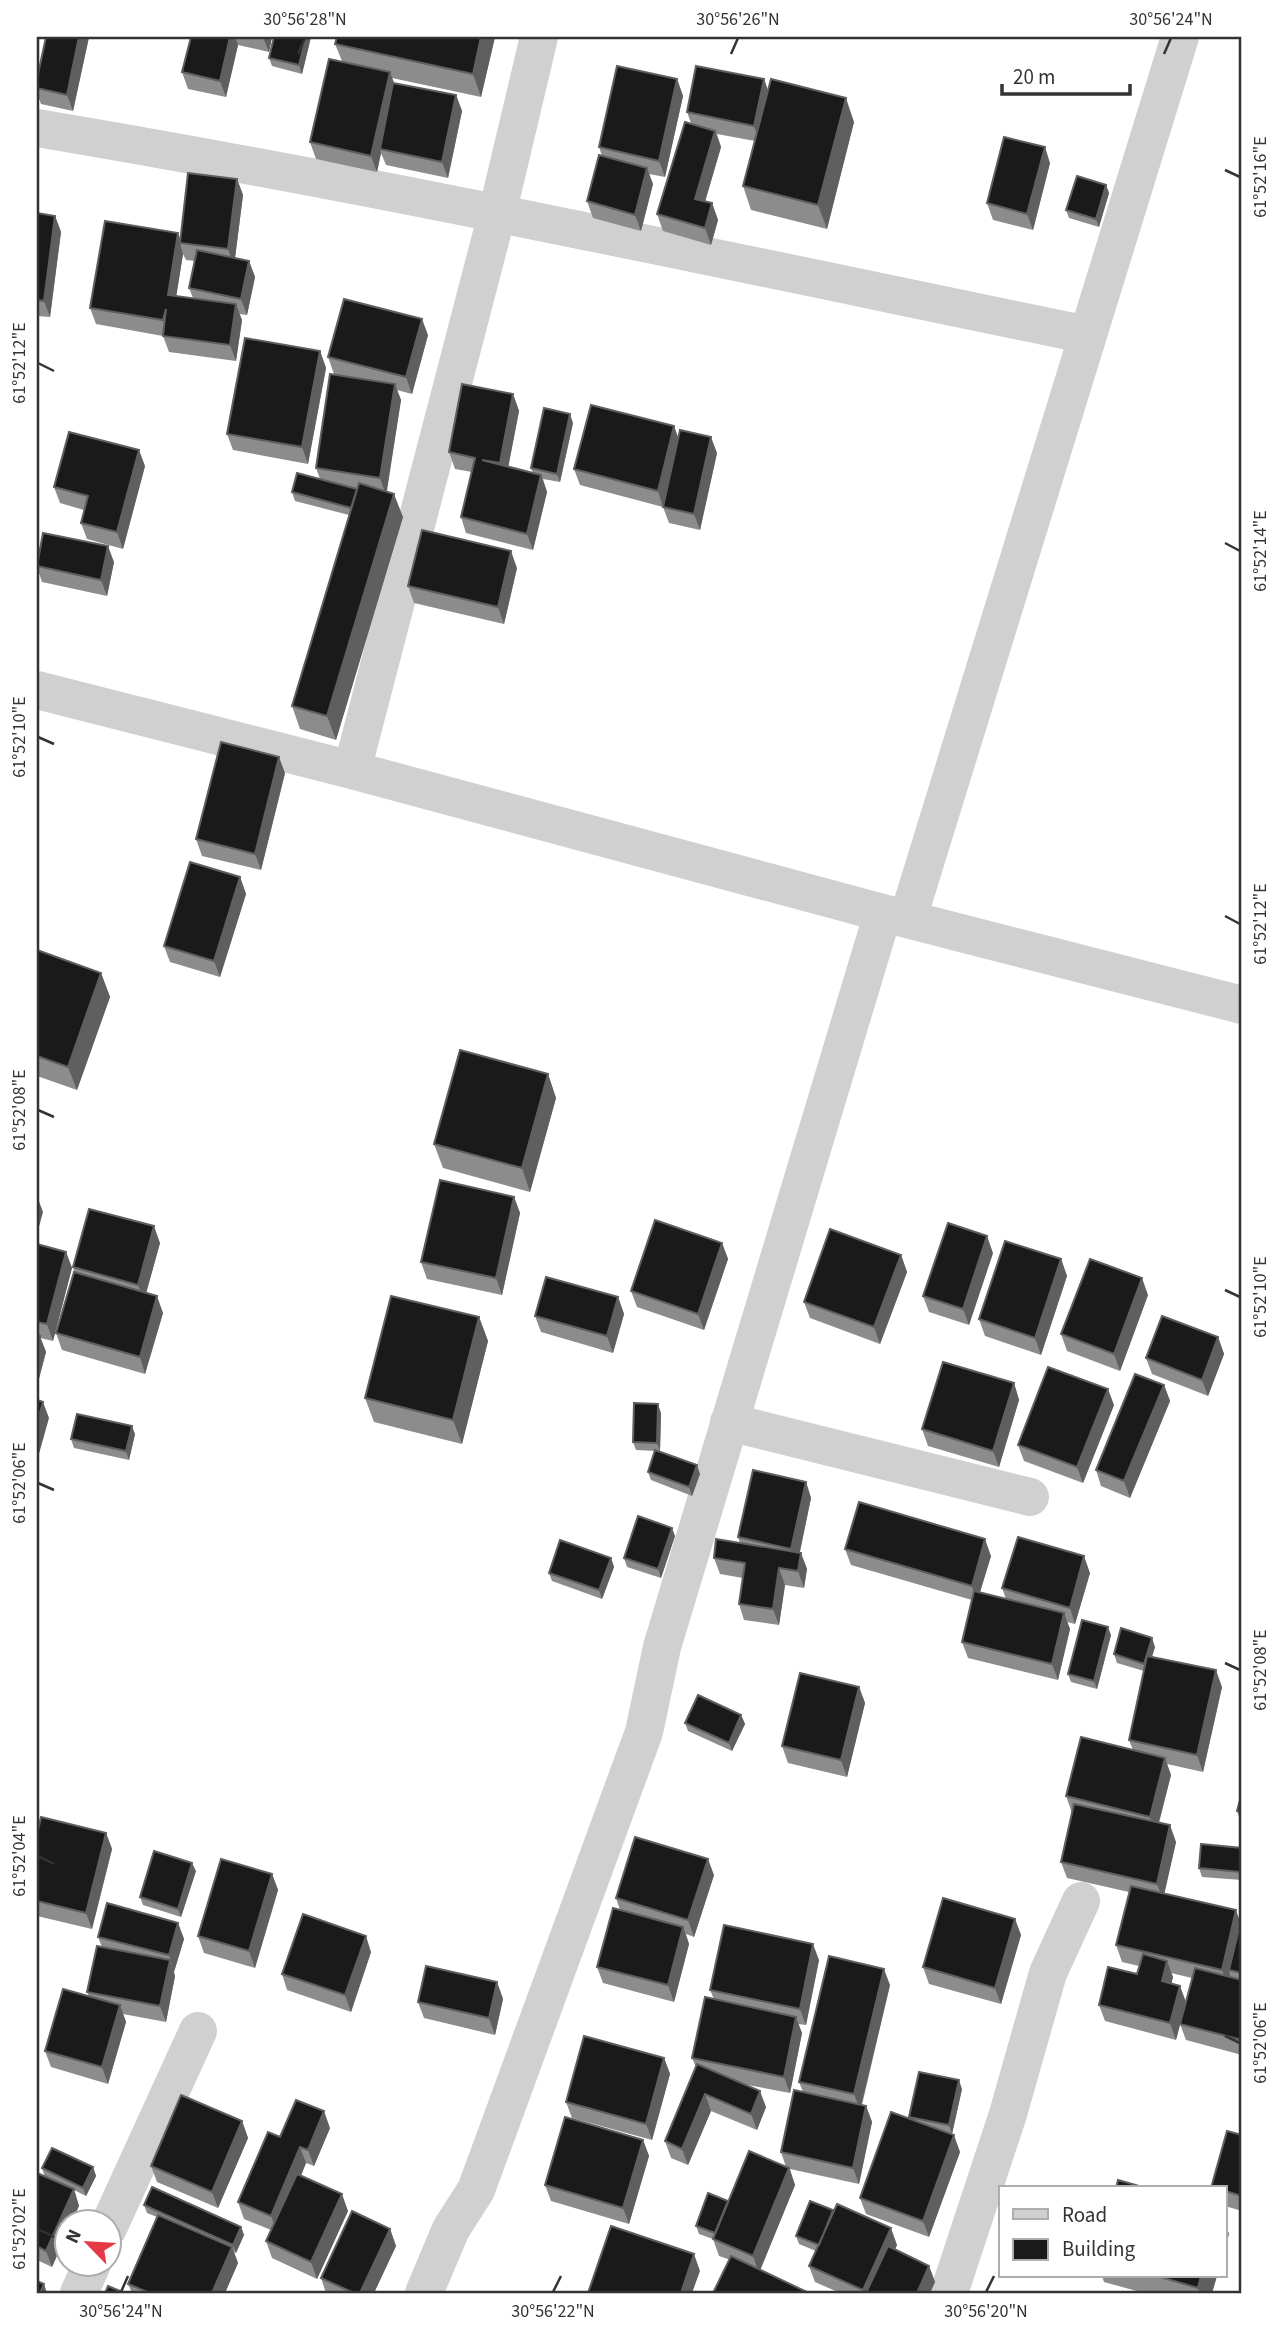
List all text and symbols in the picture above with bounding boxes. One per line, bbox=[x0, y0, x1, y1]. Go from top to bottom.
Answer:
text: 30°56'28"N bbox=[263, 7, 347, 32]
text: 30°56'26"N bbox=[696, 7, 780, 32]
text: 30°56'24"N bbox=[1129, 7, 1213, 32]
scale bar bbox=[1002, 52, 1130, 96]
text: 20 m bbox=[1013, 62, 1055, 92]
text: 61°52'16"E bbox=[1248, 136, 1273, 218]
text: 61°52'12"E bbox=[7, 322, 32, 404]
text: 61°52'14"E bbox=[1248, 510, 1273, 592]
text: 61°52'10"E bbox=[7, 696, 32, 778]
text: 61°52'12"E bbox=[1248, 883, 1273, 965]
text: 61°52'08"E bbox=[7, 1069, 32, 1151]
text: 61°52'10"E bbox=[1248, 1256, 1273, 1338]
text: 61°52'06"E bbox=[7, 1442, 32, 1524]
text: 61°52'08"E bbox=[1248, 1629, 1273, 1711]
text: 61°52'04"E bbox=[7, 1815, 32, 1897]
text: 61°52'06"E bbox=[1248, 2002, 1273, 2084]
legend bbox=[999, 2186, 1226, 2278]
text: 61°52'02"E bbox=[7, 2188, 32, 2270]
text: Road bbox=[1062, 2200, 1107, 2230]
north arrow bbox=[52, 2208, 122, 2278]
text: N bbox=[59, 2225, 89, 2248]
text: Building bbox=[1062, 2234, 1136, 2264]
text: 30°56'24"N bbox=[79, 2299, 163, 2324]
text: 30°56'22"N bbox=[511, 2299, 595, 2324]
text: 30°56'20"N bbox=[944, 2299, 1028, 2324]

